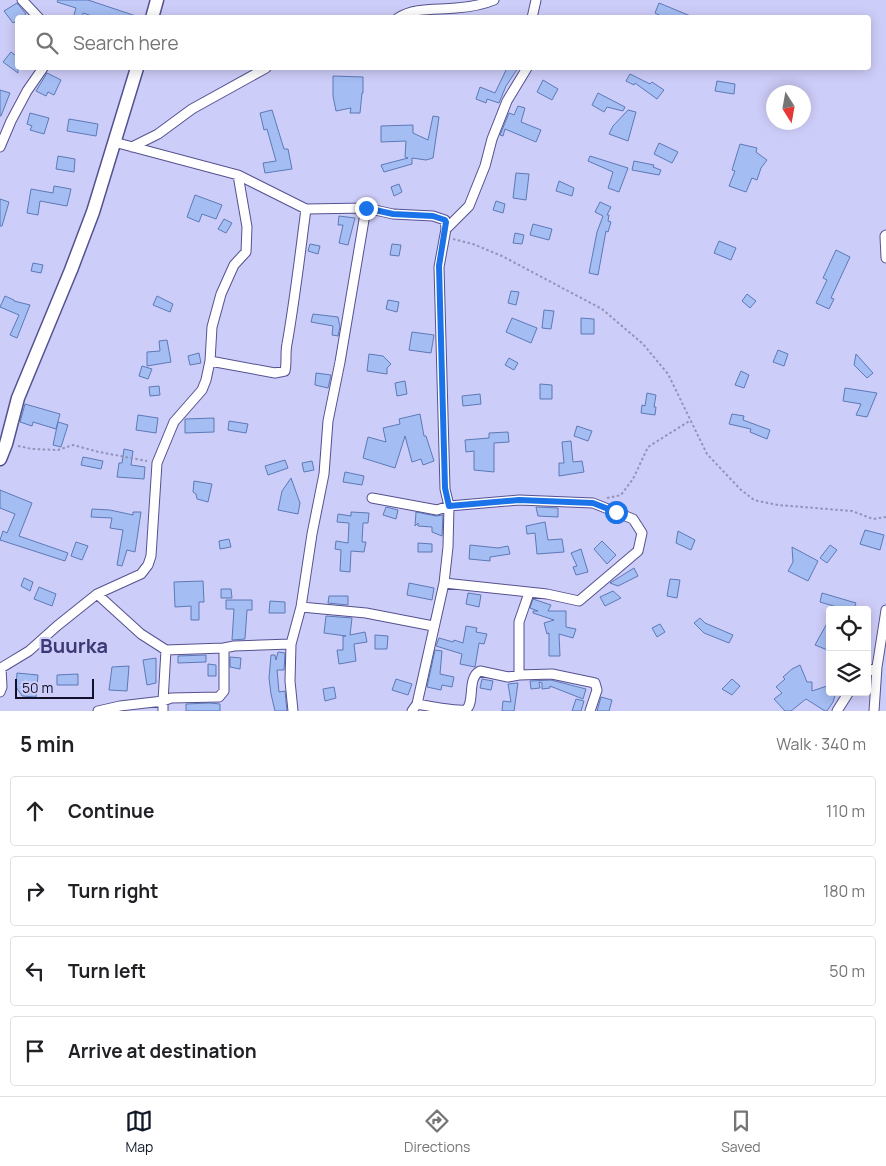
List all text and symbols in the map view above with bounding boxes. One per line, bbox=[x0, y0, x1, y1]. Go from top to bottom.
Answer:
search box bbox=[15, 15, 871, 70]
icon: search bbox=[33, 29, 61, 57]
text: Search here bbox=[73, 30, 179, 56]
north arrow bbox=[766, 85, 811, 130]
route end bbox=[355, 197, 378, 220]
route start bbox=[605, 501, 628, 524]
map controls bbox=[826, 606, 871, 696]
button: locate bbox=[826, 606, 871, 651]
district label: Buurka bbox=[40, 632, 108, 659]
button: layers bbox=[826, 651, 871, 696]
scale bar bbox=[15, 676, 94, 699]
text: 50 m bbox=[22, 678, 53, 697]
text: 5 min bbox=[20, 730, 74, 758]
text: Walk · 340 m bbox=[776, 733, 866, 755]
icon: ahead bbox=[21, 797, 49, 825]
text: Continue bbox=[68, 798, 154, 824]
text: 110 m bbox=[826, 800, 865, 822]
icon: right bbox=[21, 877, 49, 905]
text: Turn right bbox=[68, 878, 158, 904]
text: 180 m bbox=[823, 880, 865, 902]
icon: left bbox=[21, 957, 49, 985]
text: Turn left bbox=[68, 958, 146, 984]
text: 50 m bbox=[829, 960, 865, 982]
icon: arrive bbox=[21, 1037, 49, 1065]
text: Arrive at destination bbox=[68, 1038, 257, 1064]
tab: Map bbox=[125, 1107, 153, 1156]
tab: Directions bbox=[404, 1107, 470, 1156]
tab: Saved bbox=[721, 1107, 761, 1156]

